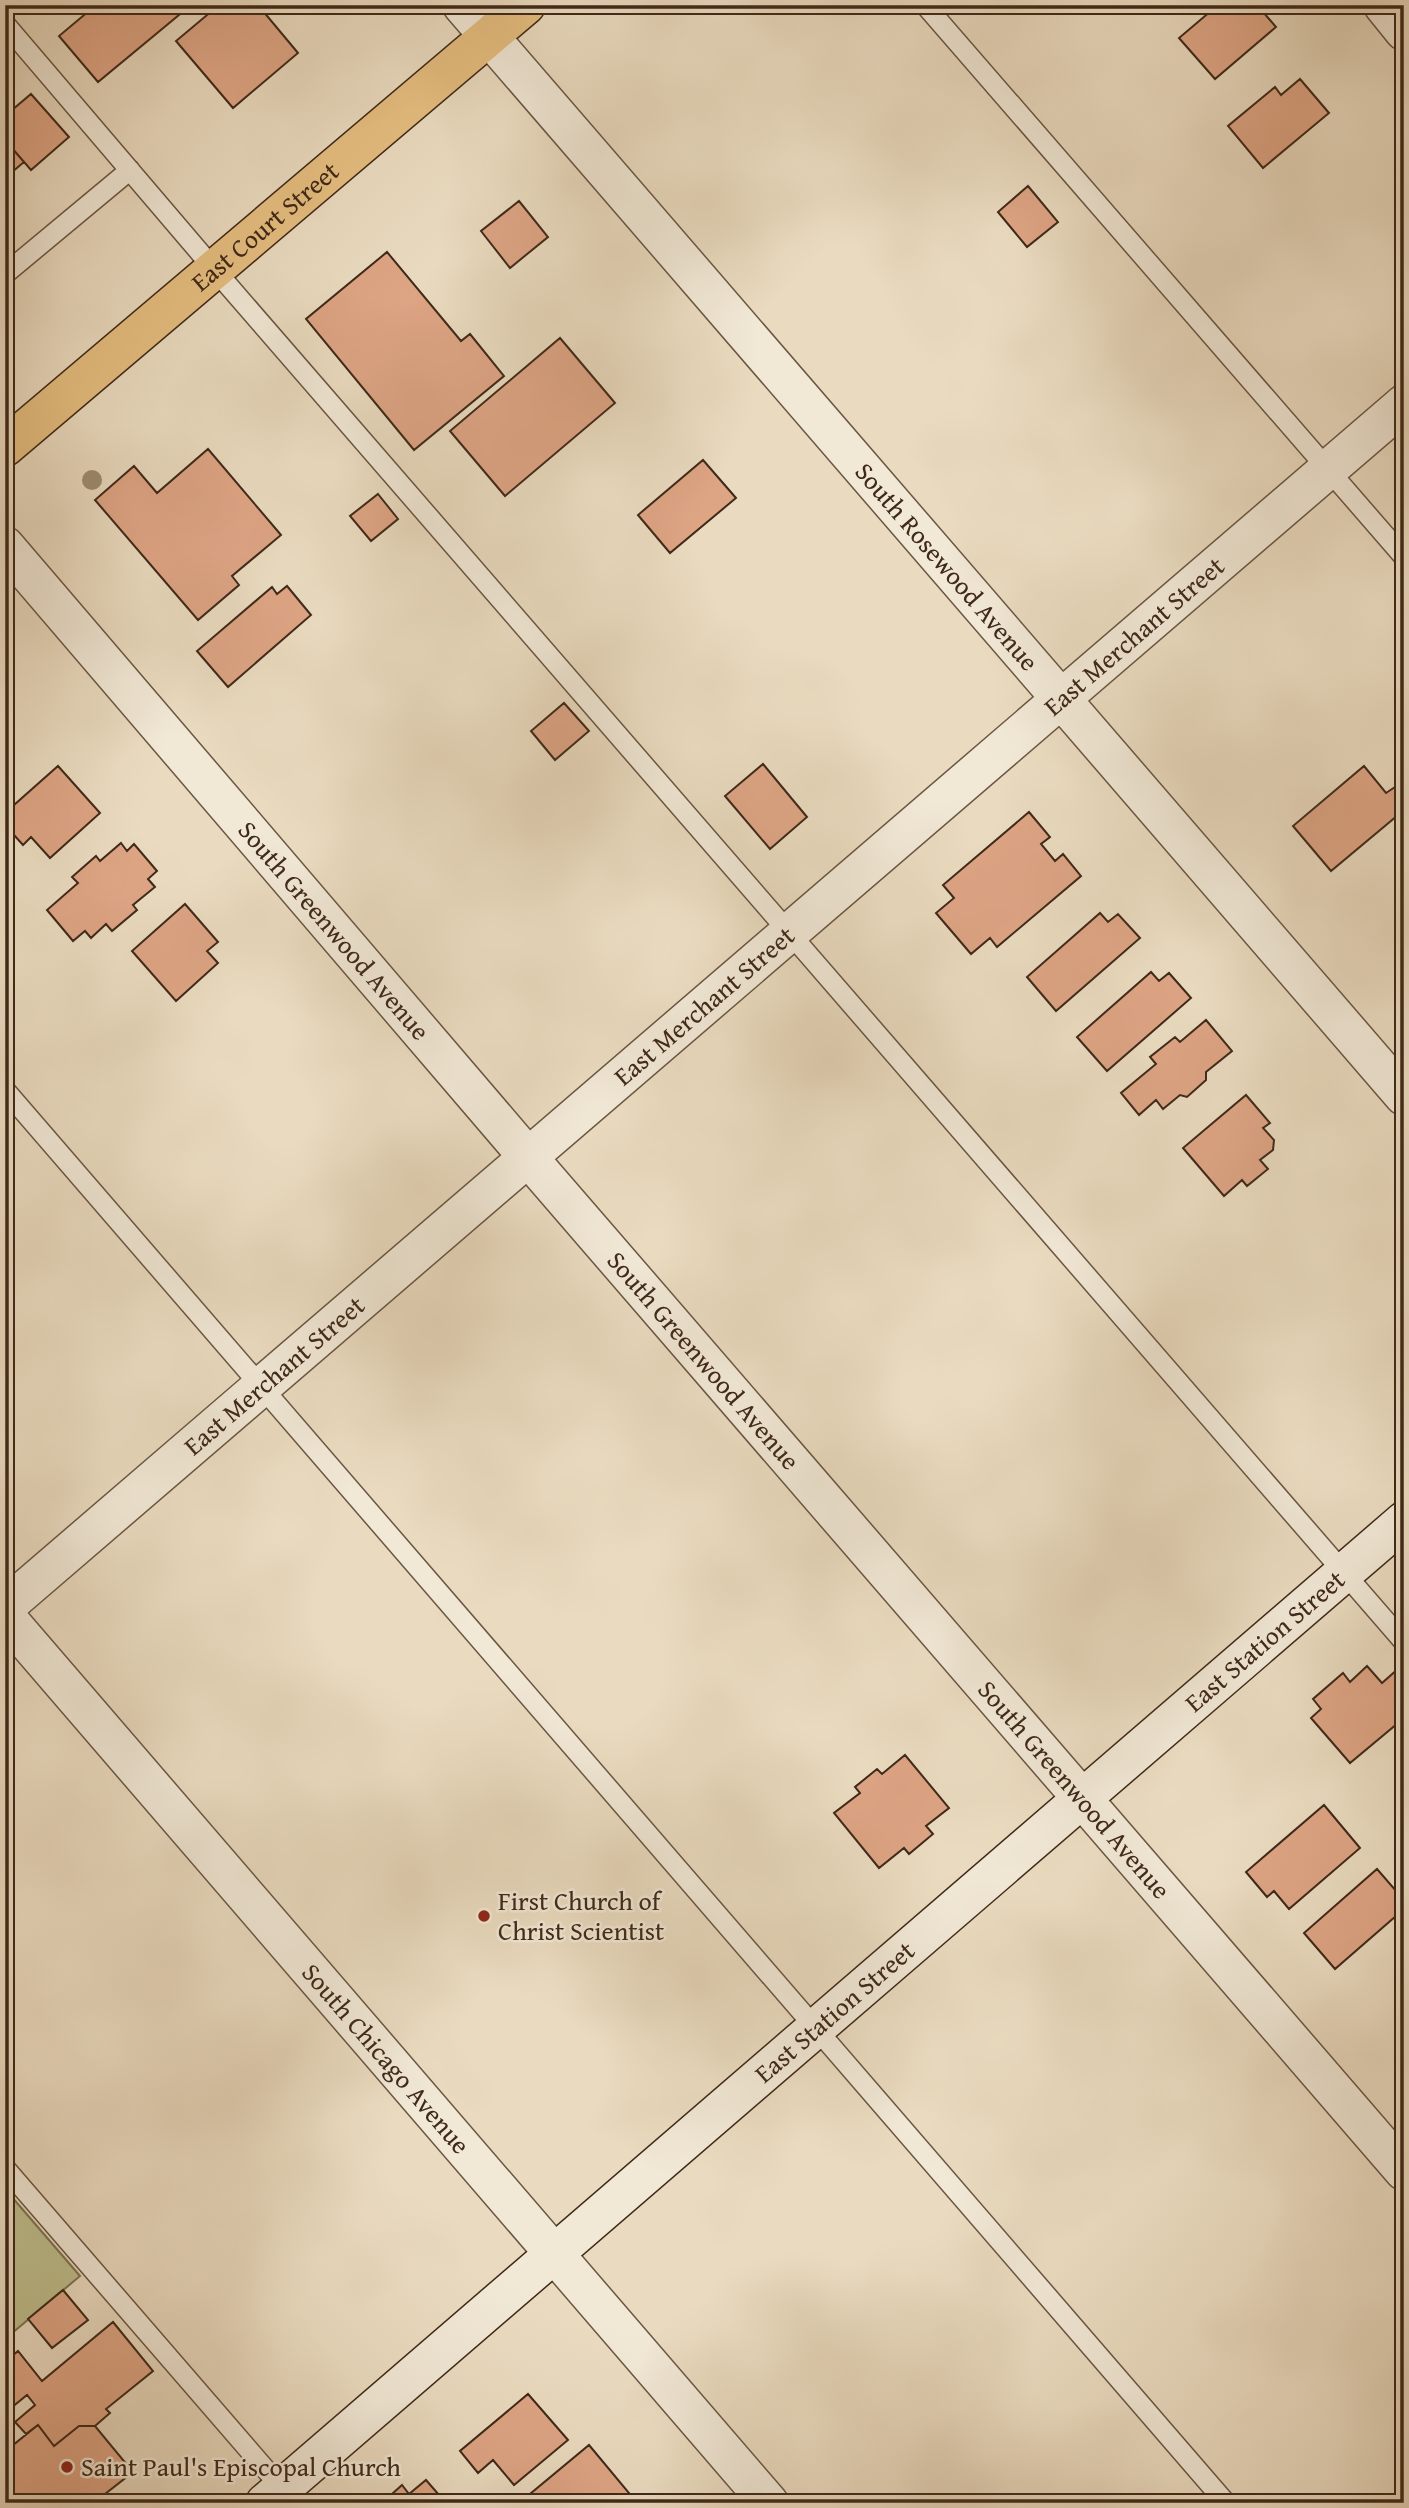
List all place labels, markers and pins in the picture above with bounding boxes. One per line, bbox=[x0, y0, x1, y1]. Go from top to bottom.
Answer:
place label: First Church of Christ Scientist bbox=[498, 1881, 664, 1950]
marker: First Church of Christ Scientist bbox=[476, 1908, 492, 1924]
place label: Saint Paul's Episcopal Church bbox=[81, 2447, 401, 2486]
marker: Saint Paul's Episcopal Church bbox=[59, 2459, 75, 2475]

